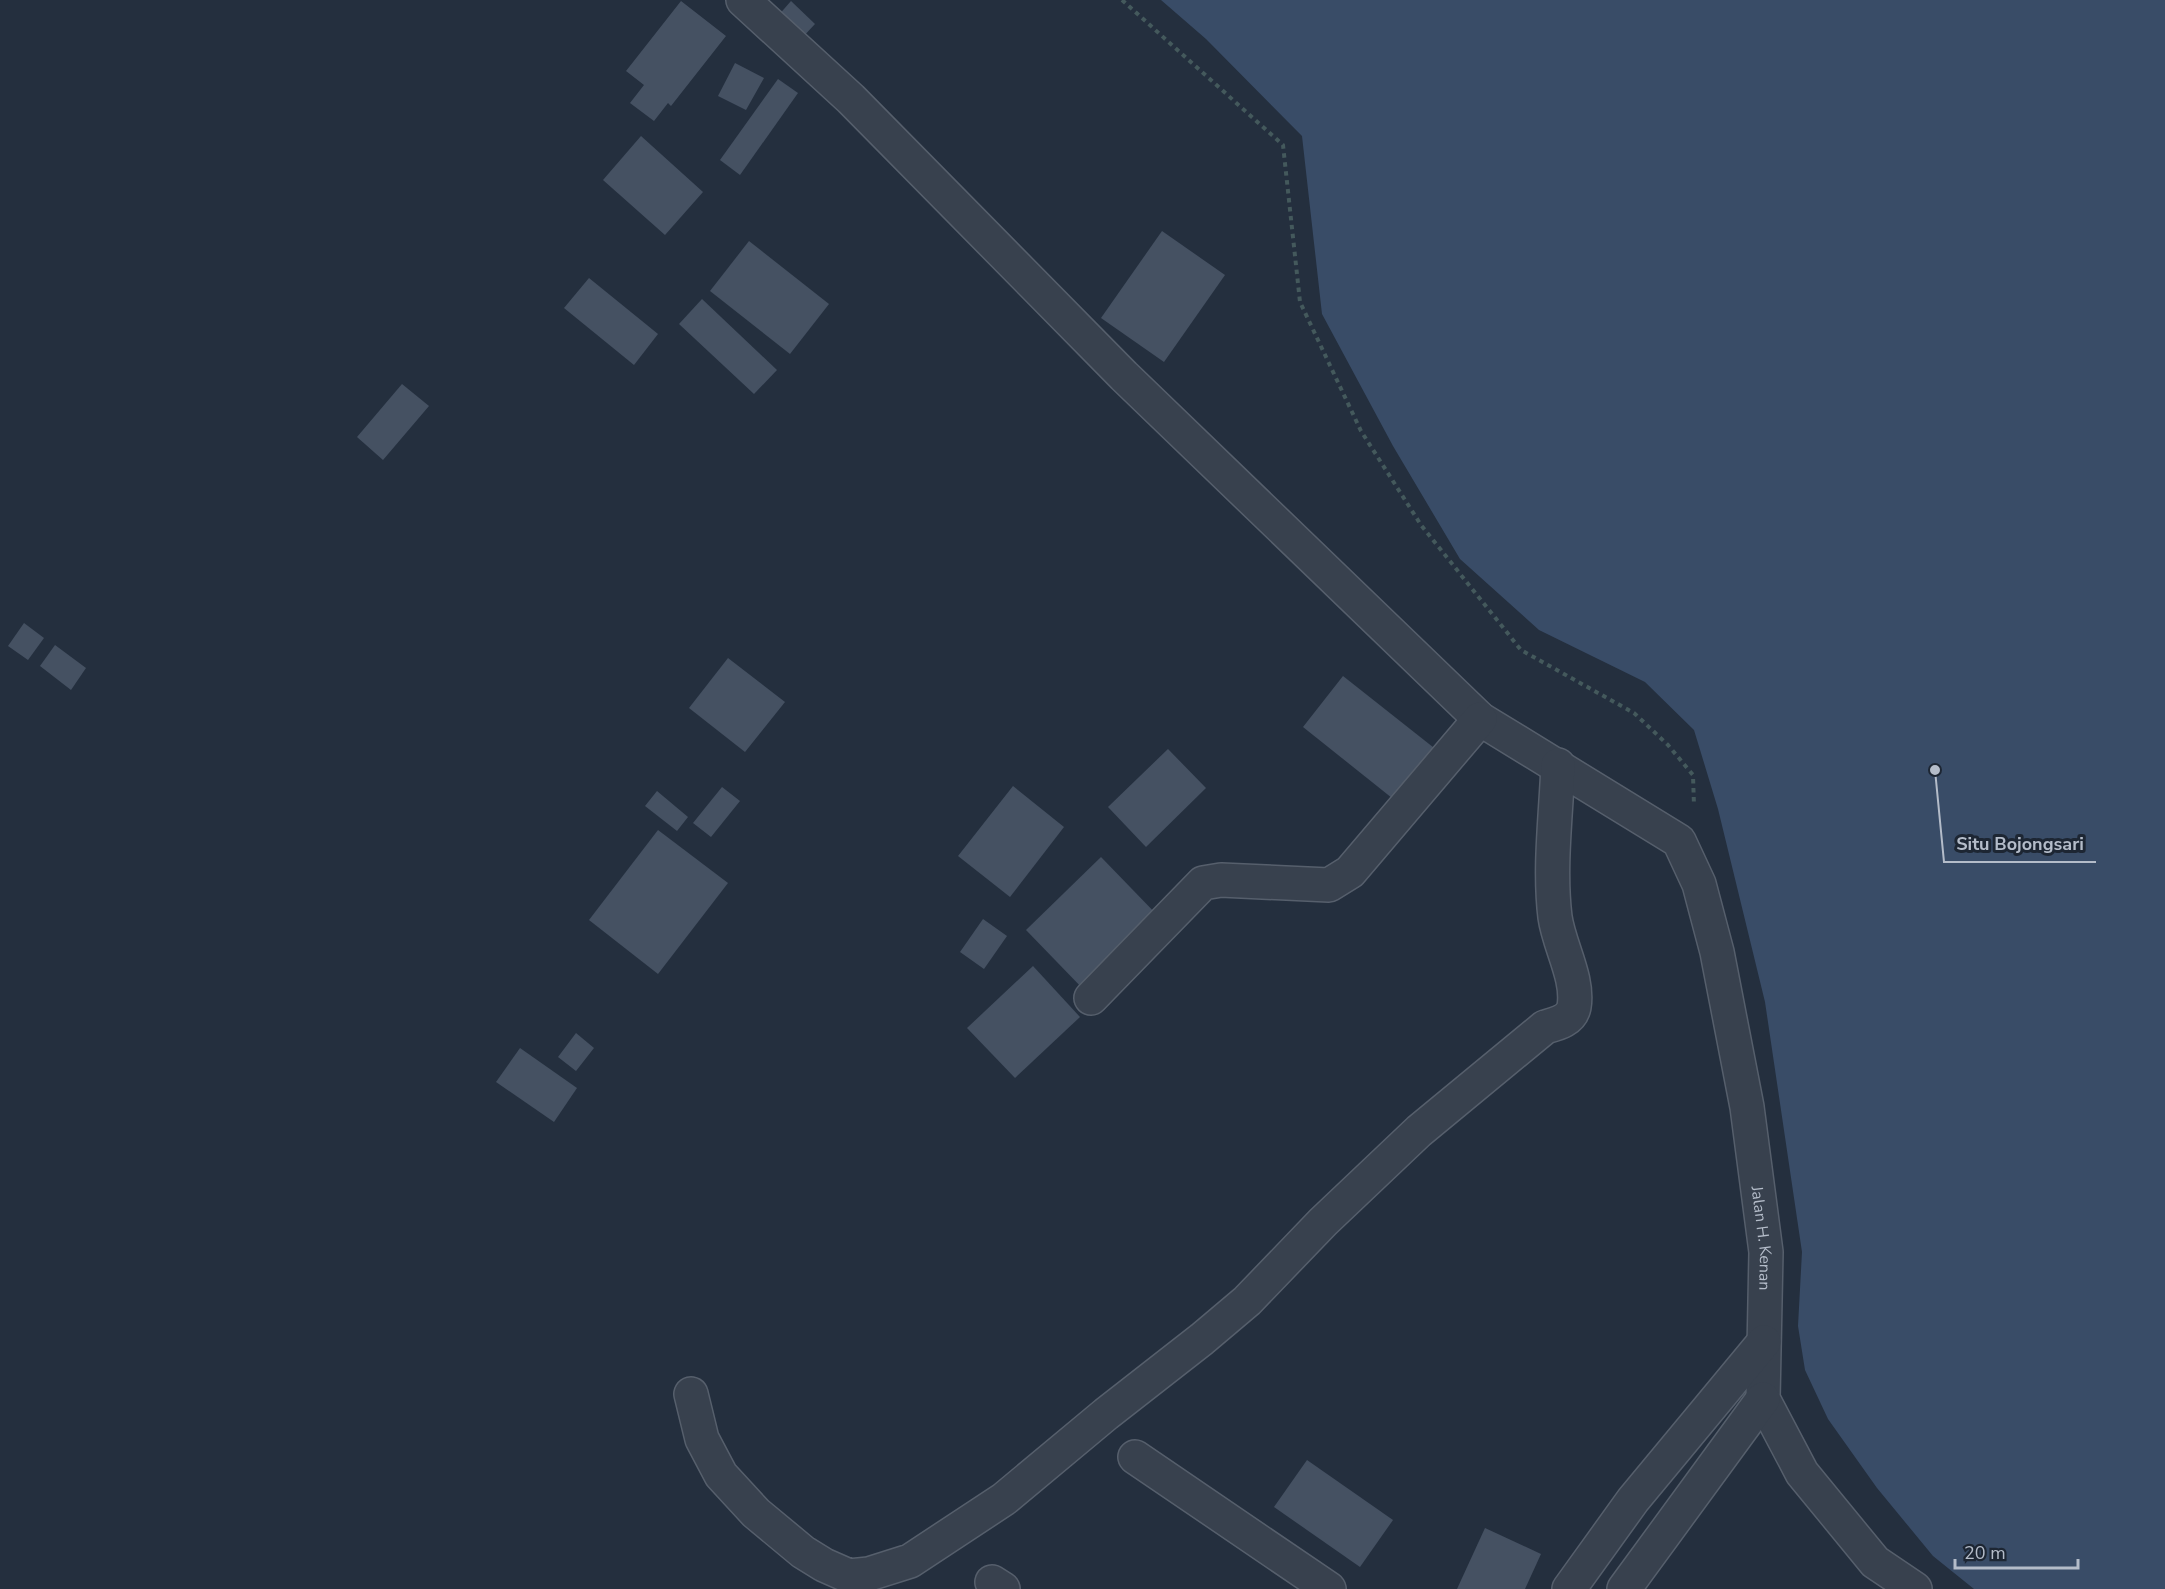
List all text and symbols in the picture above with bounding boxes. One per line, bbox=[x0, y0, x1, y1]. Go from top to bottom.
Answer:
callout: Situ Bojongsari bbox=[1944, 826, 2096, 862]
text: Situ Bojongsari bbox=[1956, 832, 2084, 856]
street label: Jalan H. Kenan bbox=[1745, 1184, 1776, 1291]
scale bar bbox=[1955, 1532, 2078, 1570]
text: 20 m bbox=[1964, 1541, 2006, 1565]

